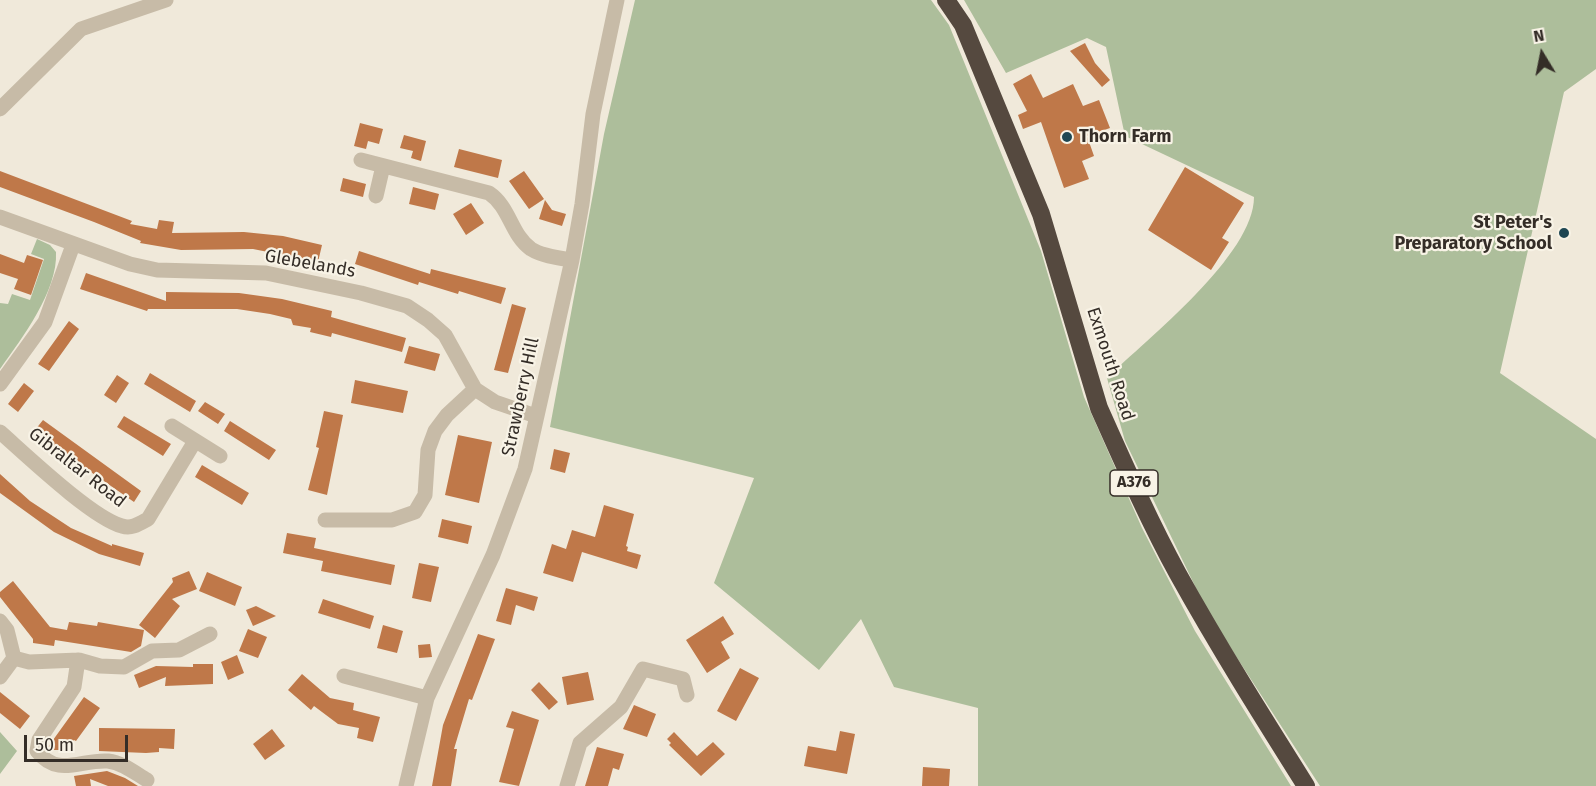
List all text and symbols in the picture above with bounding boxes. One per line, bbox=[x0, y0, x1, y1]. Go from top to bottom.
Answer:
north arrow bbox=[1512, 24, 1572, 84]
text: N bbox=[1532, 26, 1546, 46]
place label: Thorn Farm bbox=[1079, 126, 1171, 148]
marker: Thorn Farm bbox=[1060, 130, 1074, 144]
place label: St Peter's Preparatory School bbox=[1394, 212, 1552, 254]
marker: St Peter's Preparatory School bbox=[1557, 226, 1571, 240]
street label: Glebelands bbox=[263, 245, 357, 283]
street label: Exmouth Road bbox=[1081, 305, 1139, 423]
street label: Strawberry Hill bbox=[498, 336, 544, 458]
street label: Gibraltar Road bbox=[24, 423, 130, 513]
road number: A376 bbox=[1110, 470, 1158, 496]
scale bar bbox=[27, 723, 130, 761]
text: 50 m bbox=[35, 734, 74, 756]

